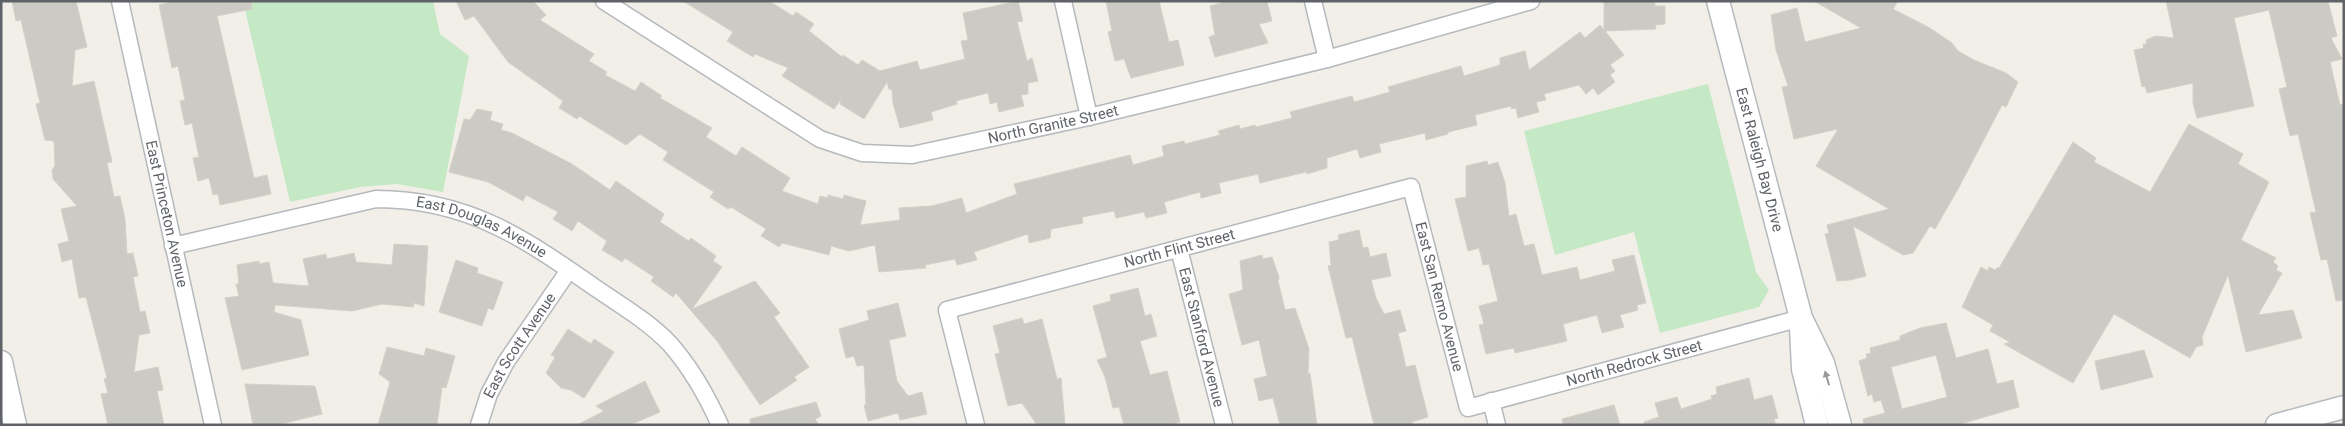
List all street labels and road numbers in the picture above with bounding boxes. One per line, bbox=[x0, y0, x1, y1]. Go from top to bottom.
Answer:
street label: East Raleigh Bay Drive bbox=[1732, 86, 1787, 234]
street label: North Granite Street bbox=[986, 101, 1120, 147]
street label: East Princeton Avenue bbox=[142, 139, 192, 289]
street label: East Douglas Avenue bbox=[415, 193, 550, 262]
street label: East San Remo Avenue bbox=[1411, 220, 1467, 374]
street label: North Flint Street bbox=[1122, 225, 1237, 272]
street label: East Stanford Avenue bbox=[1175, 265, 1228, 409]
street label: East Scott Avenue bbox=[480, 289, 560, 401]
street label: North Redrock Street bbox=[1564, 336, 1704, 390]

